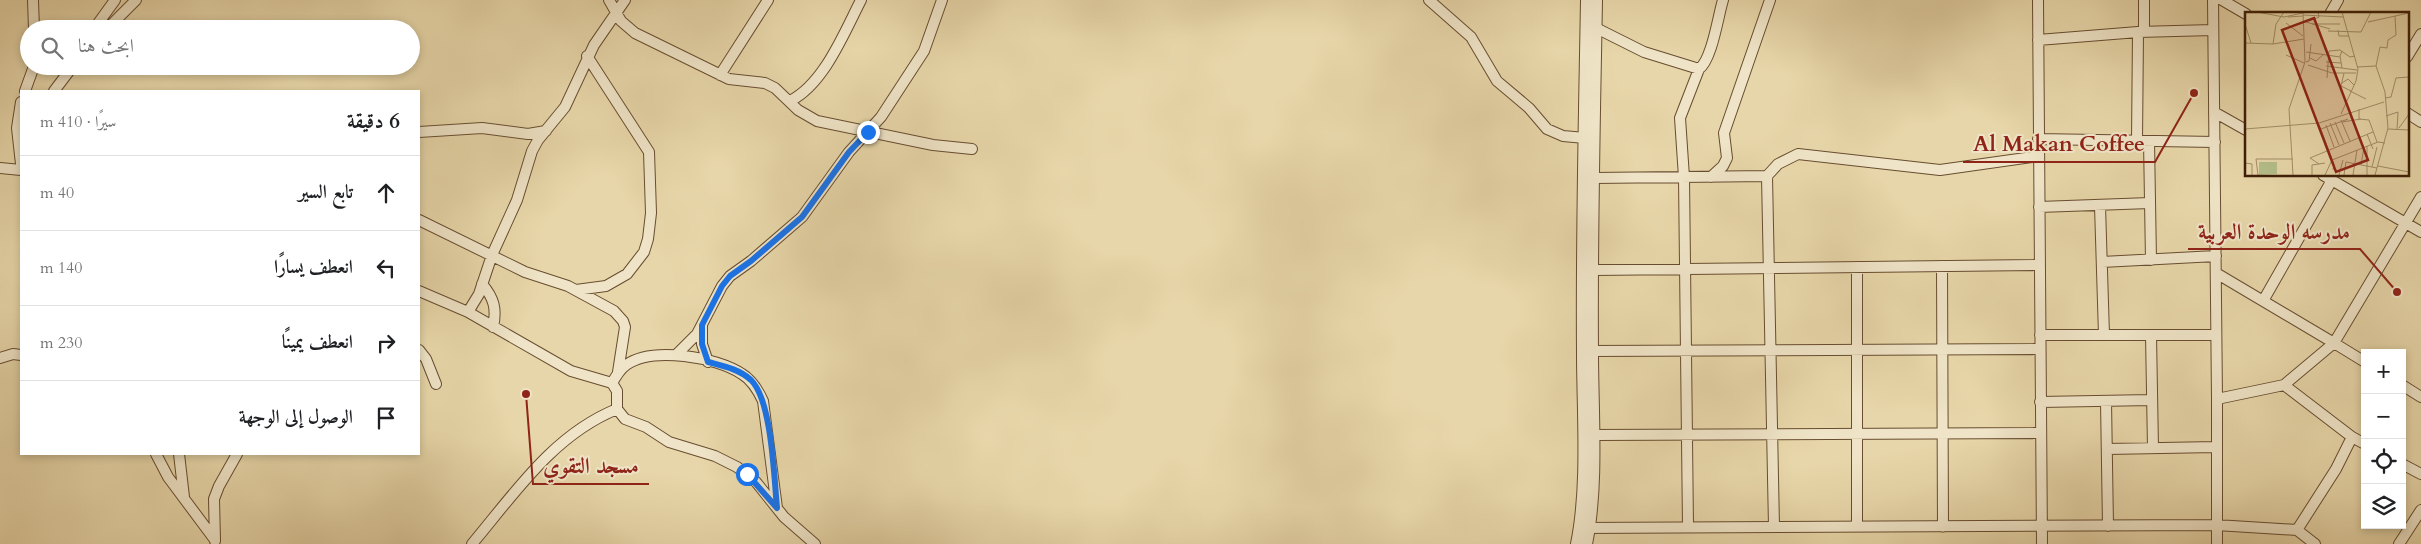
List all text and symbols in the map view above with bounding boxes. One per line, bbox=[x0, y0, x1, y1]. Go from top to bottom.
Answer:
inset map bbox=[2245, 12, 2408, 176]
search box bbox=[20, 20, 420, 75]
text: ابحث هنا bbox=[78, 33, 134, 59]
icon: search bbox=[38, 34, 66, 62]
text: 6 دقيقة bbox=[347, 107, 400, 136]
text: سيرًا · 410 m bbox=[40, 111, 116, 133]
route end bbox=[857, 121, 880, 144]
callout: Al Makan Coffee bbox=[1963, 125, 2155, 162]
text: Al Makan Coffee bbox=[1973, 129, 2145, 159]
text: تابع السير bbox=[298, 179, 353, 205]
icon: ahead bbox=[372, 179, 400, 207]
text: 40 m bbox=[40, 182, 74, 204]
callout: مدرسه الوحدة العربية bbox=[2188, 212, 2360, 249]
text: مدرسه الوحدة العربية bbox=[2198, 217, 2350, 247]
text: انعطف يسارًا bbox=[274, 254, 353, 280]
icon: left bbox=[372, 254, 400, 282]
text: 140 m bbox=[40, 257, 82, 279]
text: انعطف يمينًا bbox=[282, 329, 353, 355]
icon: right bbox=[372, 329, 400, 357]
text: 230 m bbox=[40, 332, 82, 354]
map controls bbox=[2361, 349, 2406, 529]
button: + bbox=[2361, 349, 2406, 394]
button: − bbox=[2361, 394, 2406, 439]
text: الوصول إلى الوجهة bbox=[239, 404, 353, 430]
icon: arrive bbox=[372, 404, 400, 432]
button: locate bbox=[2361, 439, 2406, 484]
callout: مسجد التقوي bbox=[533, 447, 649, 484]
text: مسجد التقوي bbox=[543, 451, 639, 484]
route start bbox=[736, 463, 759, 486]
button: layers bbox=[2361, 484, 2406, 529]

